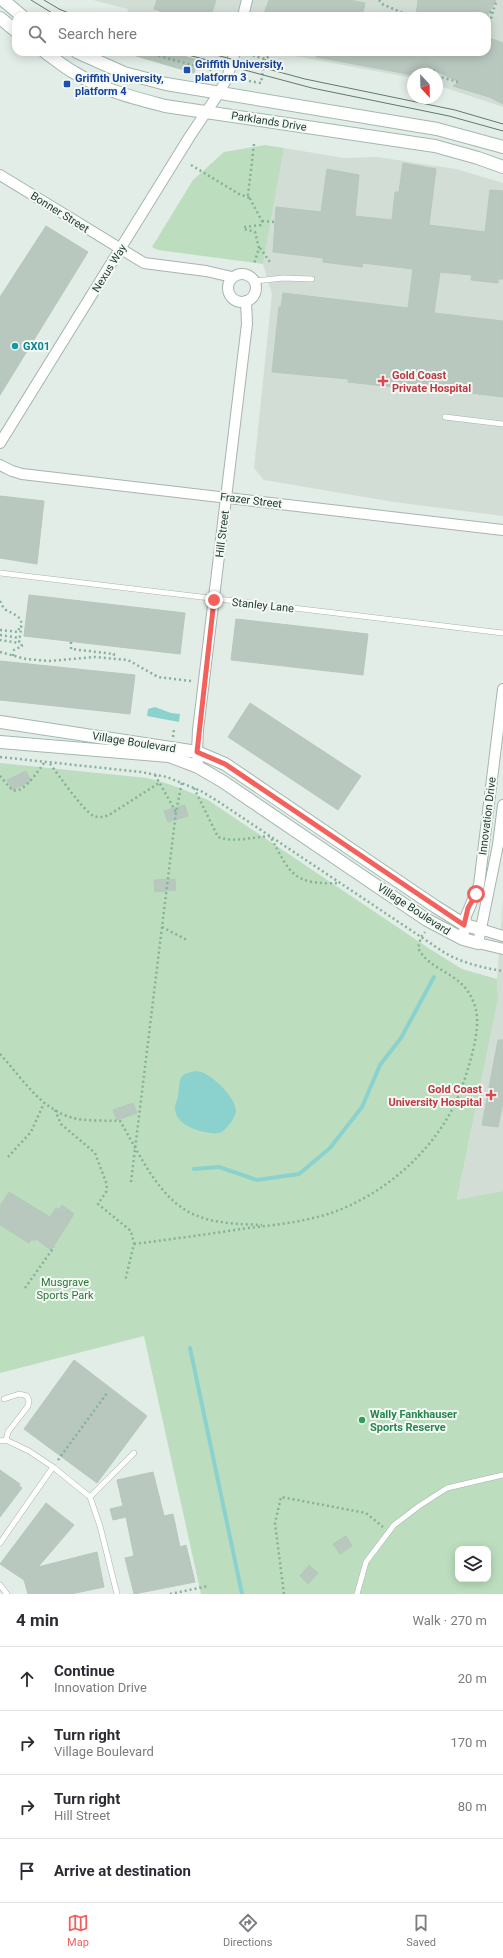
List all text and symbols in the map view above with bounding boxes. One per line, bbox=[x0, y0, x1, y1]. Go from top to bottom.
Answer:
search box bbox=[12, 12, 491, 56]
icon: search bbox=[26, 23, 48, 45]
text: Search here bbox=[58, 25, 137, 43]
place label: Griffith University, platform 3 bbox=[195, 58, 284, 84]
marker: Griffith University, platform 3 bbox=[182, 65, 192, 75]
north arrow bbox=[407, 68, 443, 104]
place label: Griffith University, platform 4 bbox=[75, 72, 164, 98]
marker: Griffith University, platform 4 bbox=[62, 79, 72, 89]
street label: Parklands Drive bbox=[230, 109, 308, 134]
street label: Bonner Street bbox=[28, 189, 92, 236]
street label: Nexus Way bbox=[90, 241, 130, 295]
place label: GX01 bbox=[23, 340, 50, 353]
marker: GX01 bbox=[10, 341, 20, 351]
place label: Gold Coast Private Hospital bbox=[392, 369, 471, 395]
marker: Gold Coast Private Hospital bbox=[377, 375, 389, 387]
street label: Frazer Street bbox=[219, 490, 283, 511]
street label: Hill Street bbox=[213, 509, 232, 558]
route end bbox=[205, 591, 223, 609]
street label: Stanley Lane bbox=[231, 596, 295, 615]
street label: Village Boulevard bbox=[91, 729, 177, 756]
street label: Innovation Drive bbox=[476, 776, 499, 856]
street label: Village Boulevard bbox=[375, 881, 453, 938]
route start bbox=[467, 885, 485, 903]
place label: Gold Coast University Hospital bbox=[388, 1083, 482, 1109]
marker: Gold Coast University Hospital bbox=[485, 1089, 497, 1101]
park label: Musgrave Sports Park bbox=[36, 1276, 94, 1302]
place label: Wally Fankhauser Sports Reserve bbox=[370, 1408, 457, 1434]
marker: Wally Fankhauser Sports Reserve bbox=[357, 1415, 367, 1425]
map controls bbox=[455, 1546, 491, 1582]
button: layers bbox=[455, 1546, 491, 1582]
text: 4 min bbox=[16, 1610, 59, 1630]
text: Walk · 270 m bbox=[412, 1613, 487, 1628]
text: Continue bbox=[54, 1662, 115, 1680]
icon: ahead bbox=[16, 1668, 38, 1690]
text: 20 m bbox=[458, 1671, 487, 1686]
text: Innovation Drive bbox=[54, 1680, 147, 1695]
text: Turn right bbox=[54, 1726, 120, 1744]
icon: right bbox=[16, 1732, 38, 1754]
text: 170 m bbox=[450, 1735, 487, 1750]
text: Village Boulevard bbox=[54, 1744, 154, 1759]
text: Turn right bbox=[54, 1790, 120, 1808]
icon: right bbox=[16, 1796, 38, 1818]
text: 80 m bbox=[458, 1799, 487, 1814]
text: Hill Street bbox=[54, 1808, 110, 1823]
icon: arrive bbox=[16, 1860, 38, 1882]
text: Arrive at destination bbox=[54, 1862, 191, 1880]
tab: Map bbox=[67, 1912, 89, 1949]
tab: Directions bbox=[223, 1912, 272, 1949]
tab: Saved bbox=[406, 1912, 436, 1949]

